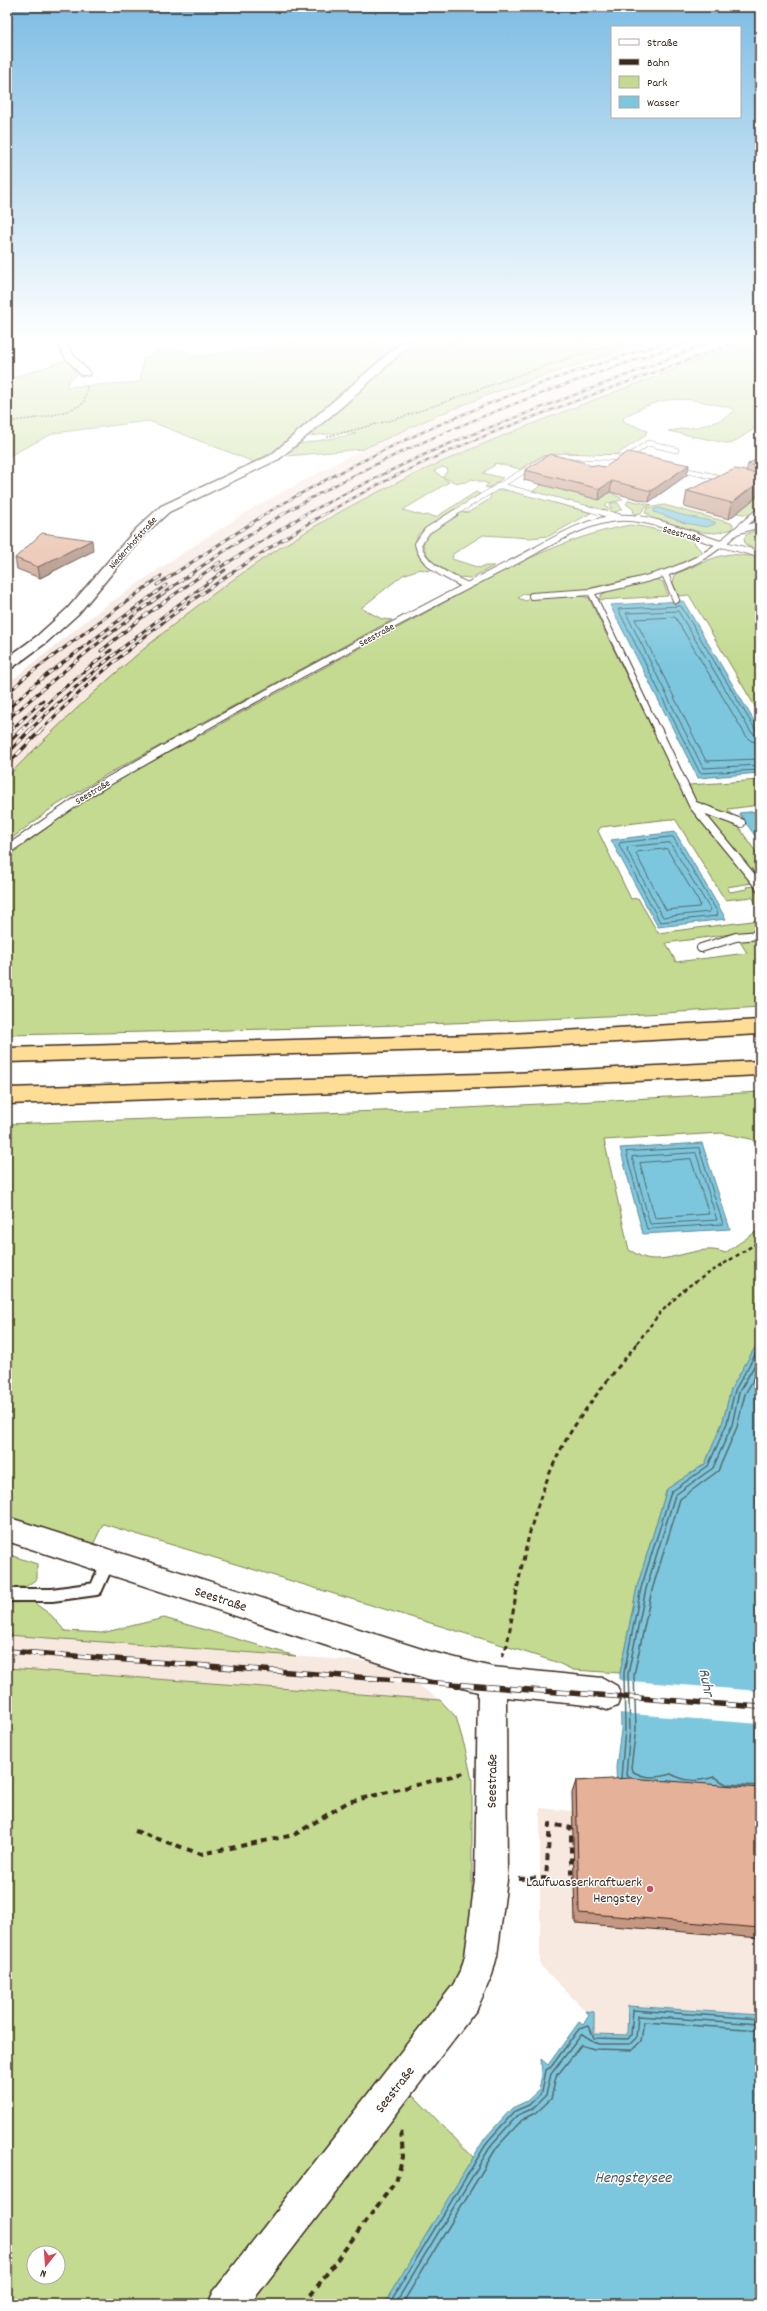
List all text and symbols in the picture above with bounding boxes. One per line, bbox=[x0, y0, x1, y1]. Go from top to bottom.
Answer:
legend bbox=[611, 26, 741, 118]
text: Straße bbox=[647, 35, 678, 52]
text: Bahn bbox=[647, 55, 670, 72]
text: Park bbox=[647, 75, 668, 92]
text: Wasser bbox=[647, 95, 680, 112]
street label: Niedernhofstraße bbox=[106, 513, 161, 573]
street label: Seestraße bbox=[661, 523, 703, 547]
street label: Seestraße bbox=[357, 620, 398, 651]
street label: Seestraße bbox=[73, 776, 114, 809]
street label: Seestraße bbox=[192, 1582, 249, 1618]
water label: Ruhr bbox=[691, 1666, 720, 1701]
street label: Seestraße bbox=[483, 1754, 503, 1808]
place label: Laufwasserkraftwerk Hengstey bbox=[526, 1873, 642, 1909]
marker: Laufwasserkraftwerk Hengstey bbox=[645, 1884, 655, 1894]
street label: Seestraße bbox=[371, 2063, 420, 2118]
water label: Hengsteysee bbox=[595, 2167, 672, 2190]
north arrow bbox=[26, 2245, 66, 2285]
text: N bbox=[38, 2264, 49, 2281]

